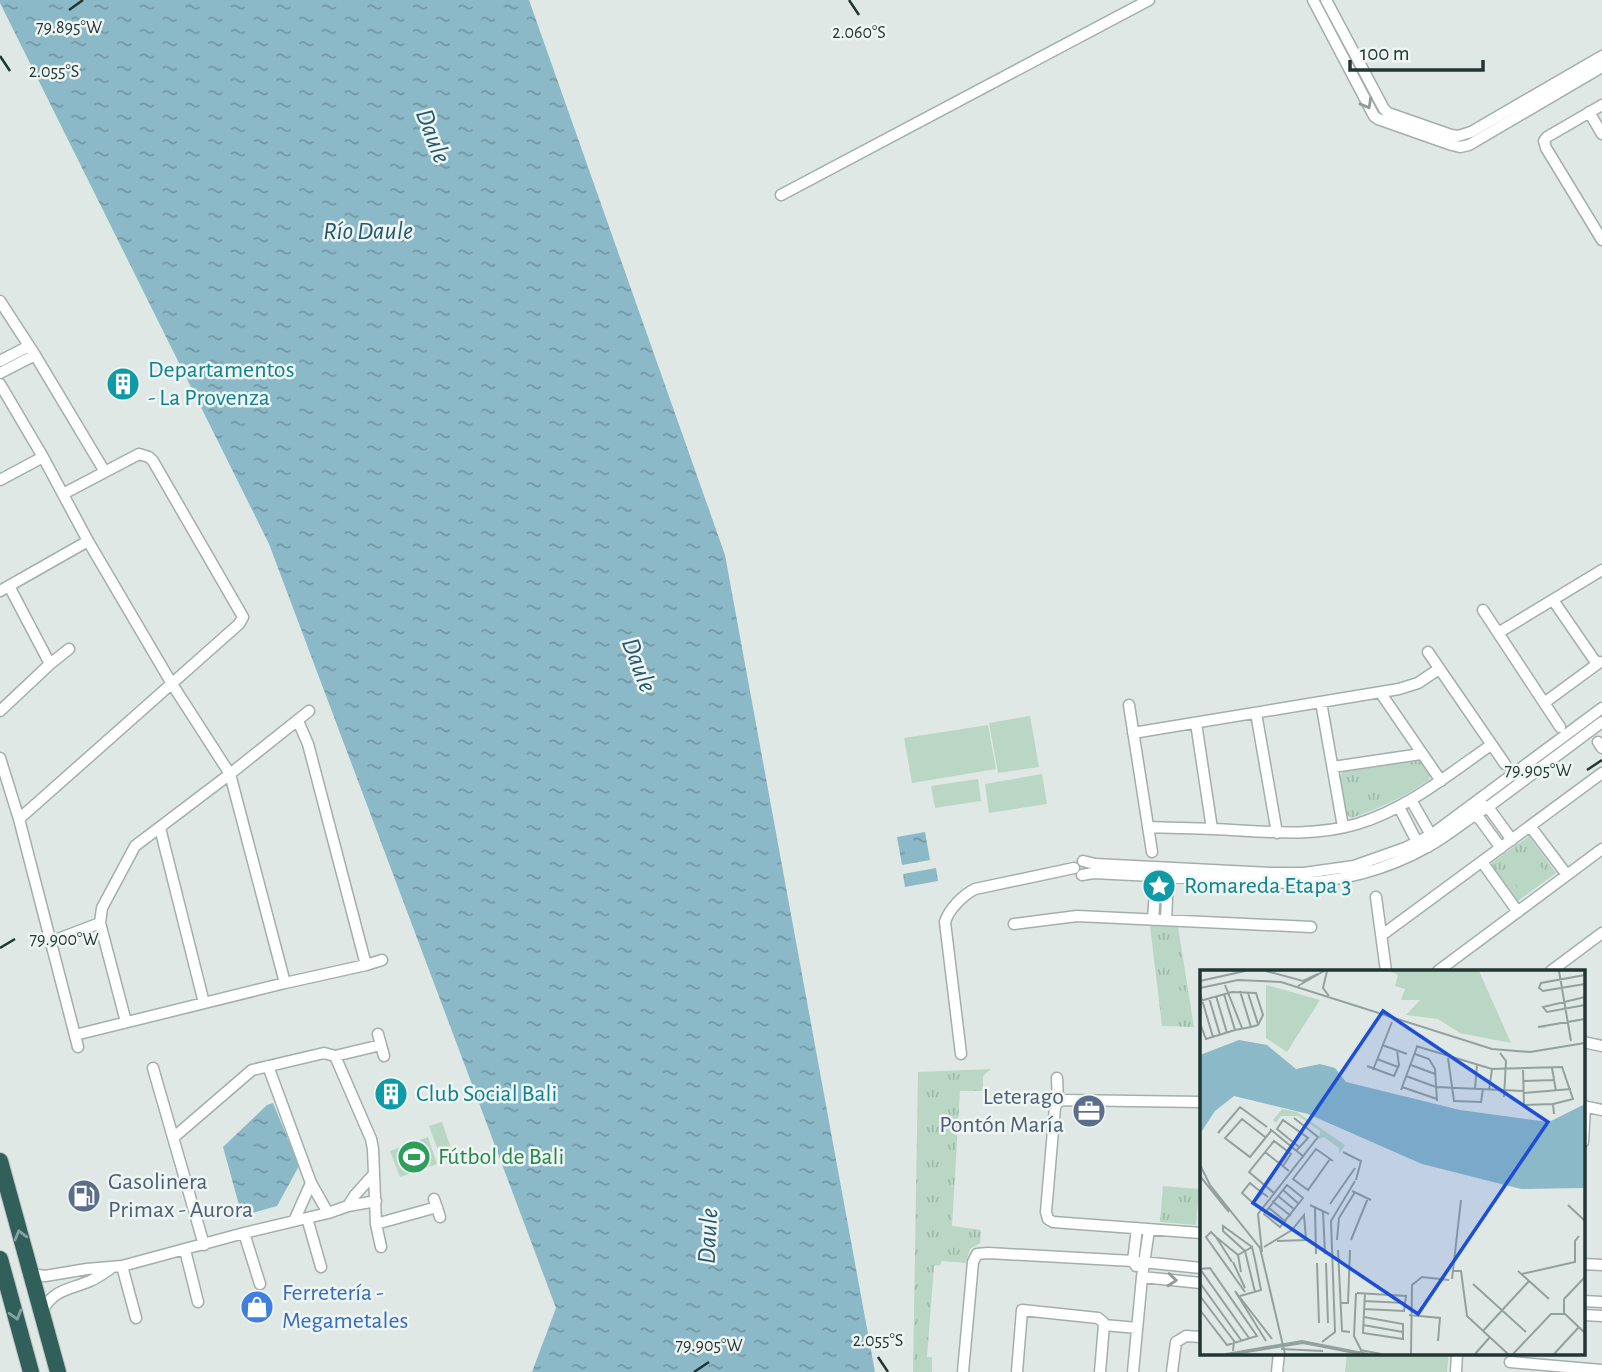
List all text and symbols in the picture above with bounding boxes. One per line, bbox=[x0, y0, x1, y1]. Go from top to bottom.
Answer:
text: 79.895°W bbox=[36, 19, 102, 37]
text: 2.060°S bbox=[832, 24, 886, 42]
scale bar bbox=[1350, 28, 1483, 72]
text: 100 m bbox=[1360, 43, 1410, 64]
text: 2.055°S bbox=[29, 63, 79, 81]
one-way arrow bbox=[1359, 97, 1372, 109]
water label: Daule bbox=[411, 105, 455, 167]
water label: Río Daule bbox=[323, 218, 413, 244]
place label: Departamentos - La Provenza bbox=[148, 358, 295, 410]
building icon: Departamentos - La Provenza bbox=[104, 365, 142, 403]
water label: Daule bbox=[617, 634, 661, 696]
text: 79.905°W bbox=[1504, 762, 1572, 780]
place icon: Romareda Etapa 3 bbox=[1140, 867, 1178, 905]
place label: Romareda Etapa 3 bbox=[1184, 874, 1351, 898]
text: 79.900°W bbox=[29, 931, 99, 949]
inset map bbox=[1200, 970, 1584, 1354]
building icon: Club Social Bali bbox=[372, 1075, 410, 1113]
place label: Club Social Bali bbox=[416, 1082, 557, 1106]
place label: Leterago Pontón María bbox=[939, 1085, 1064, 1137]
office icon: Leterago Pontón María bbox=[1070, 1092, 1108, 1130]
sports icon: Fútbol de Bali bbox=[395, 1138, 433, 1176]
place label: Fútbol de Bali bbox=[438, 1145, 564, 1169]
place label: Gasolinera Primax - Aurora bbox=[108, 1170, 253, 1222]
fuel station icon: Gasolinera Primax - Aurora bbox=[65, 1177, 103, 1215]
water label: Daule bbox=[694, 1207, 722, 1265]
one-way arrow bbox=[14, 1229, 29, 1241]
one-way arrow bbox=[1166, 1272, 1177, 1287]
place label: Ferretería - Megametales bbox=[282, 1281, 408, 1333]
shop icon: Ferretería - Megametales bbox=[238, 1288, 276, 1326]
one-way arrow bbox=[7, 1309, 22, 1321]
text: 2.055°S bbox=[853, 1332, 903, 1350]
text: 79.905°W bbox=[675, 1337, 743, 1355]

